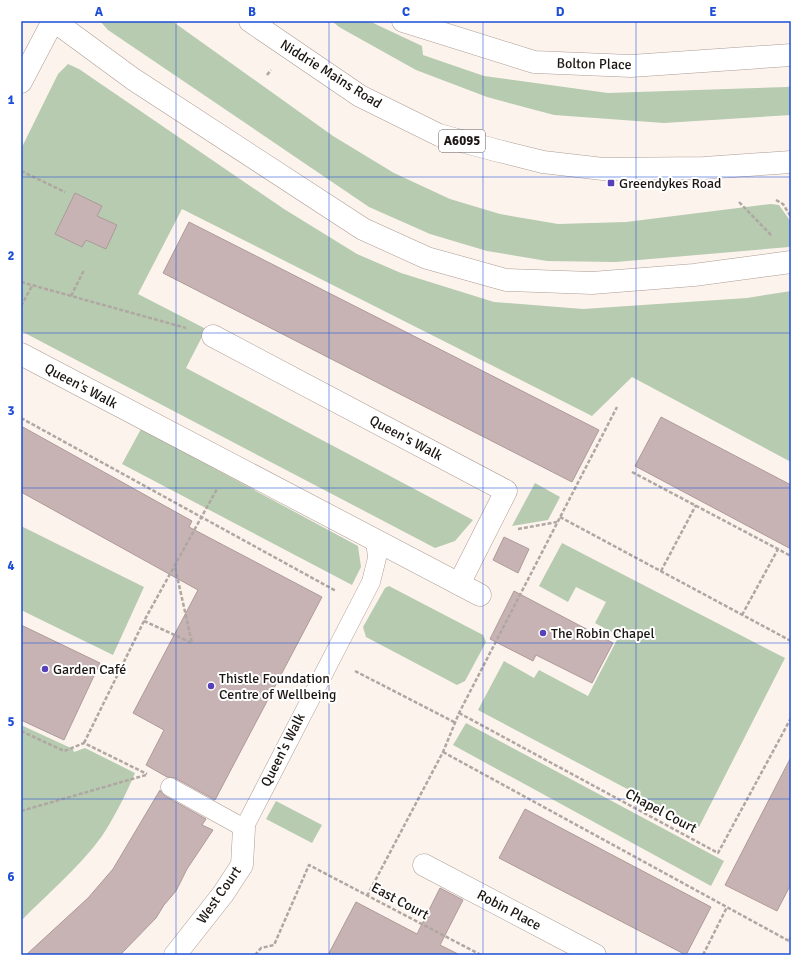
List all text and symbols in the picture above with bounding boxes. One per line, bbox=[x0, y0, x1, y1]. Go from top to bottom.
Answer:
text: A bbox=[95, 4, 104, 20]
text: B bbox=[248, 4, 256, 20]
text: C bbox=[402, 4, 410, 20]
text: D bbox=[556, 4, 565, 20]
text: E bbox=[709, 4, 717, 20]
street label: Niddrie Mains Road bbox=[277, 36, 385, 112]
street label: Bolton Place bbox=[556, 55, 632, 73]
text: 1 bbox=[7, 92, 15, 108]
road number: A6095 bbox=[439, 130, 485, 152]
place label: Greendykes Road bbox=[619, 175, 721, 192]
marker: Greendykes Road bbox=[606, 178, 616, 188]
text: 2 bbox=[7, 248, 15, 264]
street label: Queen's Walk bbox=[42, 360, 120, 412]
text: 3 bbox=[7, 403, 15, 419]
street label: Queen's Walk bbox=[367, 412, 445, 464]
text: 4 bbox=[7, 558, 15, 574]
place label: The Robin Chapel bbox=[551, 625, 655, 642]
marker: The Robin Chapel bbox=[538, 628, 548, 638]
place label: Garden Café bbox=[53, 661, 126, 678]
marker: Garden Café bbox=[40, 664, 50, 674]
place label: Thistle Foundation Centre of Wellbeing bbox=[219, 670, 336, 703]
marker: Thistle Foundation Centre of Wellbeing bbox=[206, 681, 216, 691]
street label: Queen's Walk bbox=[257, 710, 309, 790]
text: 5 bbox=[7, 714, 15, 730]
street label: Chapel Court bbox=[622, 785, 700, 837]
street label: West Court bbox=[193, 863, 245, 927]
text: 6 bbox=[7, 869, 15, 885]
street label: East Court bbox=[368, 879, 432, 923]
street label: Robin Place bbox=[474, 886, 544, 934]

